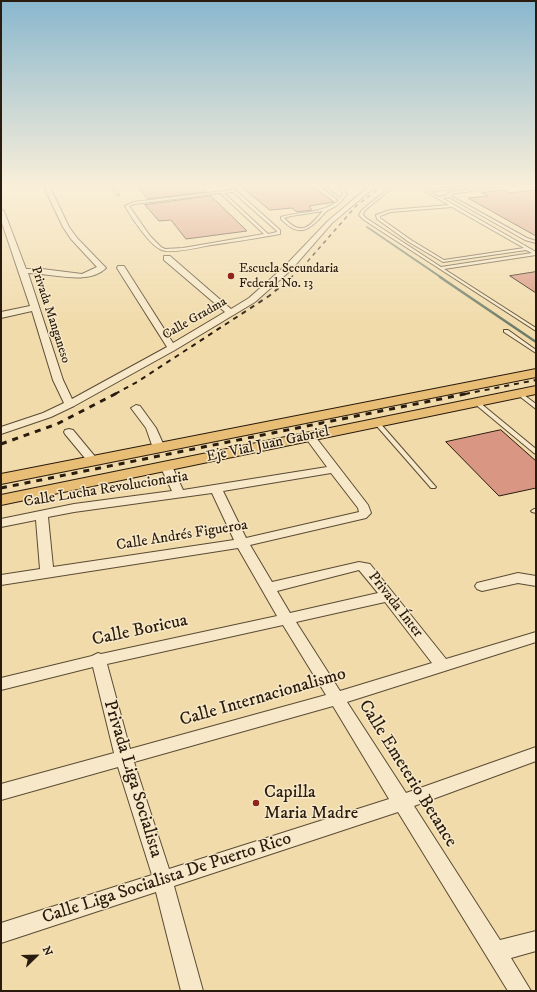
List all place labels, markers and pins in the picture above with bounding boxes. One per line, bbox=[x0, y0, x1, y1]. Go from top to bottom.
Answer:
place label: Escuela Secundaria Federal No. 13 bbox=[239, 261, 339, 292]
marker: Escuela Secundaria Federal No. 13 bbox=[226, 271, 236, 281]
place label: Capilla Maria Madre bbox=[264, 782, 358, 824]
marker: Capilla Maria Madre bbox=[251, 798, 261, 808]

